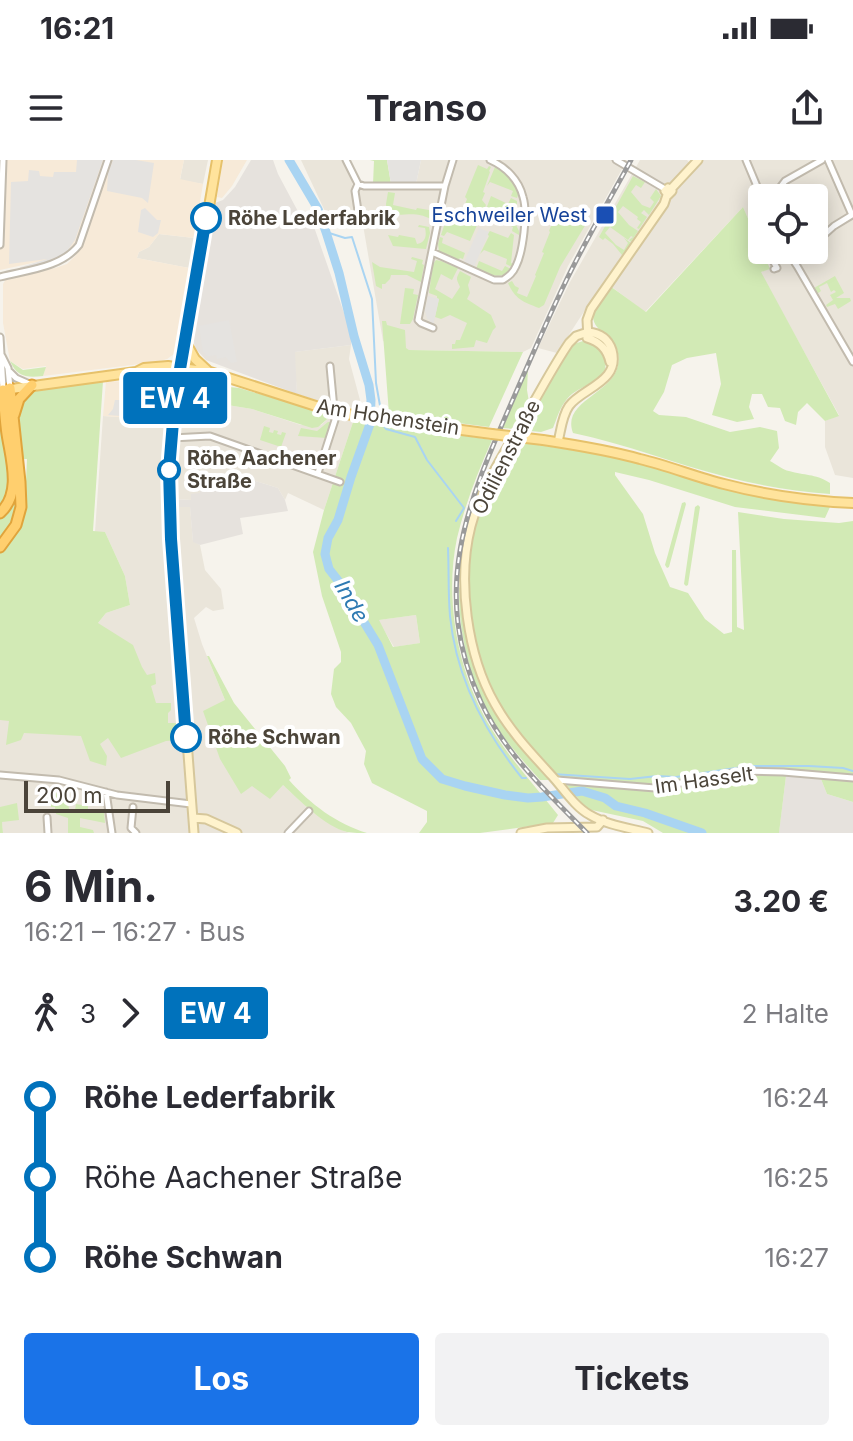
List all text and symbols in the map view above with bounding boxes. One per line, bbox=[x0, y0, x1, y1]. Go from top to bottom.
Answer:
text: 16:21 bbox=[40, 10, 114, 46]
icon: menu bbox=[24, 86, 68, 130]
text: Transo bbox=[366, 86, 487, 130]
icon: share bbox=[785, 86, 829, 130]
map controls bbox=[748, 184, 828, 264]
button: locate bbox=[748, 184, 828, 264]
marker: Röhe Lederfabrik bbox=[191, 203, 221, 233]
place label: Eschweiler West bbox=[432, 203, 587, 227]
marker: Eschweiler West bbox=[594, 204, 616, 226]
place label: Röhe Lederfabrik bbox=[228, 206, 396, 230]
line badge: EW 4 bbox=[119, 372, 231, 424]
text: EW 4 bbox=[139, 381, 211, 415]
street label: Am Hohenstein bbox=[315, 394, 461, 440]
street label: Odilienstraße bbox=[467, 396, 545, 518]
place label: Röhe Aachener Straße bbox=[187, 446, 336, 493]
marker: Röhe Aachener Straße bbox=[158, 459, 180, 481]
water label: Inde bbox=[329, 575, 375, 627]
marker: Röhe Schwan bbox=[171, 722, 201, 752]
place label: Röhe Schwan bbox=[208, 725, 341, 749]
street label: Im Hasselt bbox=[653, 761, 755, 799]
scale bar bbox=[24, 777, 170, 813]
text: 200 m bbox=[36, 782, 103, 808]
text: 6 Min. bbox=[24, 859, 158, 913]
text: 3.20 € bbox=[733, 883, 829, 919]
text: 16:21 – 16:27 · Bus bbox=[24, 916, 245, 947]
icon: walk bbox=[24, 991, 68, 1035]
icon: forward bbox=[108, 991, 152, 1035]
text: EW 4 bbox=[180, 996, 252, 1030]
text: 3 bbox=[80, 998, 96, 1029]
text: 2 Halte bbox=[742, 998, 829, 1029]
text: Röhe Lederfabrik bbox=[84, 1079, 335, 1115]
text: 16:24 bbox=[763, 1082, 829, 1113]
text: Röhe Aachener Straße bbox=[84, 1159, 403, 1195]
text: 16:25 bbox=[763, 1162, 829, 1193]
text: Röhe Schwan bbox=[84, 1239, 283, 1275]
text: 16:27 bbox=[764, 1242, 829, 1273]
button: Los bbox=[24, 1333, 419, 1425]
button: Tickets bbox=[435, 1333, 829, 1425]

